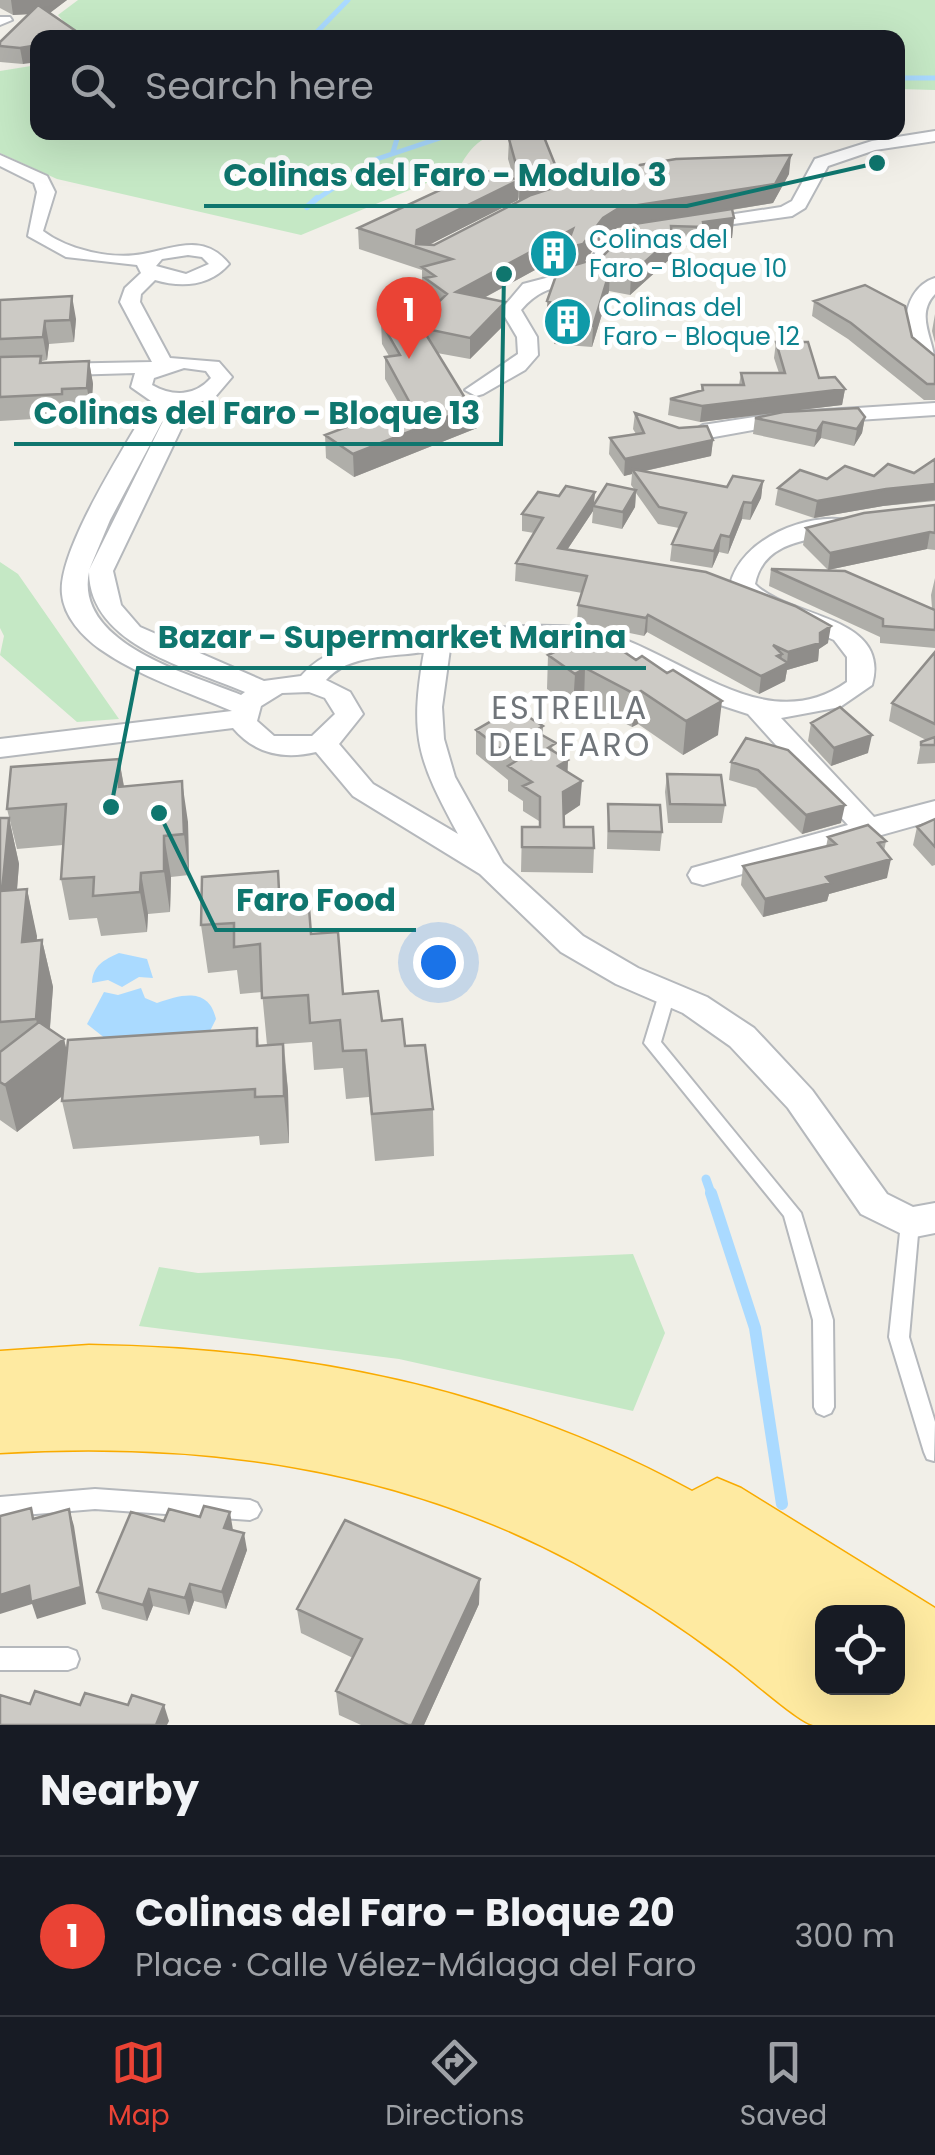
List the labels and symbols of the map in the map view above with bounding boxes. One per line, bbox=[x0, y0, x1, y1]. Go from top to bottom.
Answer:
callout: Colinas del Faro - Modulo 3 bbox=[204, 144, 687, 206]
text: Colinas del Faro - Modulo 3 bbox=[223, 152, 667, 197]
place label: Colinas del Faro - Bloque 10 bbox=[589, 222, 787, 286]
building icon: Colinas del Faro - Bloque 10 bbox=[528, 227, 580, 279]
pin: 1 bbox=[376, 276, 442, 359]
place label: Colinas del Faro - Bloque 12 bbox=[603, 290, 800, 354]
building icon: Colinas del Faro - Bloque 12 bbox=[542, 295, 594, 347]
callout: Colinas del Faro - Bloque 13 bbox=[14, 382, 501, 444]
text: Colinas del Faro - Bloque 13 bbox=[34, 390, 480, 435]
callout: Bazar - Supermarket Marina bbox=[138, 606, 646, 668]
text: Bazar - Supermarket Marina bbox=[158, 614, 626, 659]
district label: ESTRELLA DEL FARO bbox=[488, 685, 652, 767]
callout: Faro Food bbox=[216, 868, 416, 930]
text: Faro Food bbox=[236, 877, 396, 922]
your location bbox=[413, 937, 464, 988]

